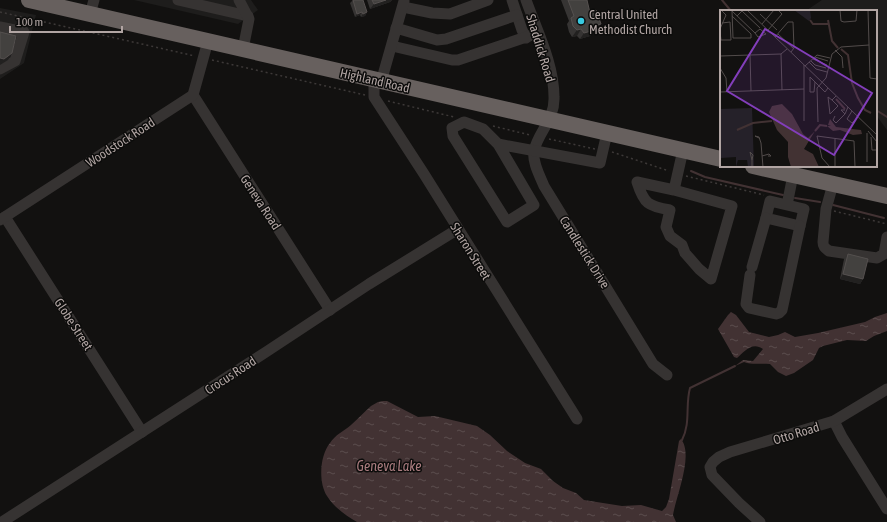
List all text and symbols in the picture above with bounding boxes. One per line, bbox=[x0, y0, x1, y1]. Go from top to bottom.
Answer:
place label: Central United Methodist Church bbox=[589, 7, 672, 37]
scale bar bbox=[10, 8, 122, 34]
inset map bbox=[720, 10, 877, 167]
street label: Shaddick Road bbox=[523, 12, 558, 84]
text: 100 m bbox=[16, 15, 43, 29]
marker: Central United Methodist Church bbox=[576, 16, 586, 26]
street label: Highland Road bbox=[339, 65, 411, 96]
street label: Woodstock Road bbox=[83, 115, 157, 170]
street label: Geneva Road bbox=[237, 172, 284, 233]
street label: Candlestick Drive bbox=[556, 213, 613, 291]
street label: Sharon Street bbox=[447, 220, 494, 283]
street label: Globe Street bbox=[51, 296, 96, 353]
street label: Crocus Road bbox=[202, 353, 259, 398]
street label: Otto Road bbox=[771, 419, 821, 448]
water label: Geneva Lake bbox=[356, 458, 422, 474]

